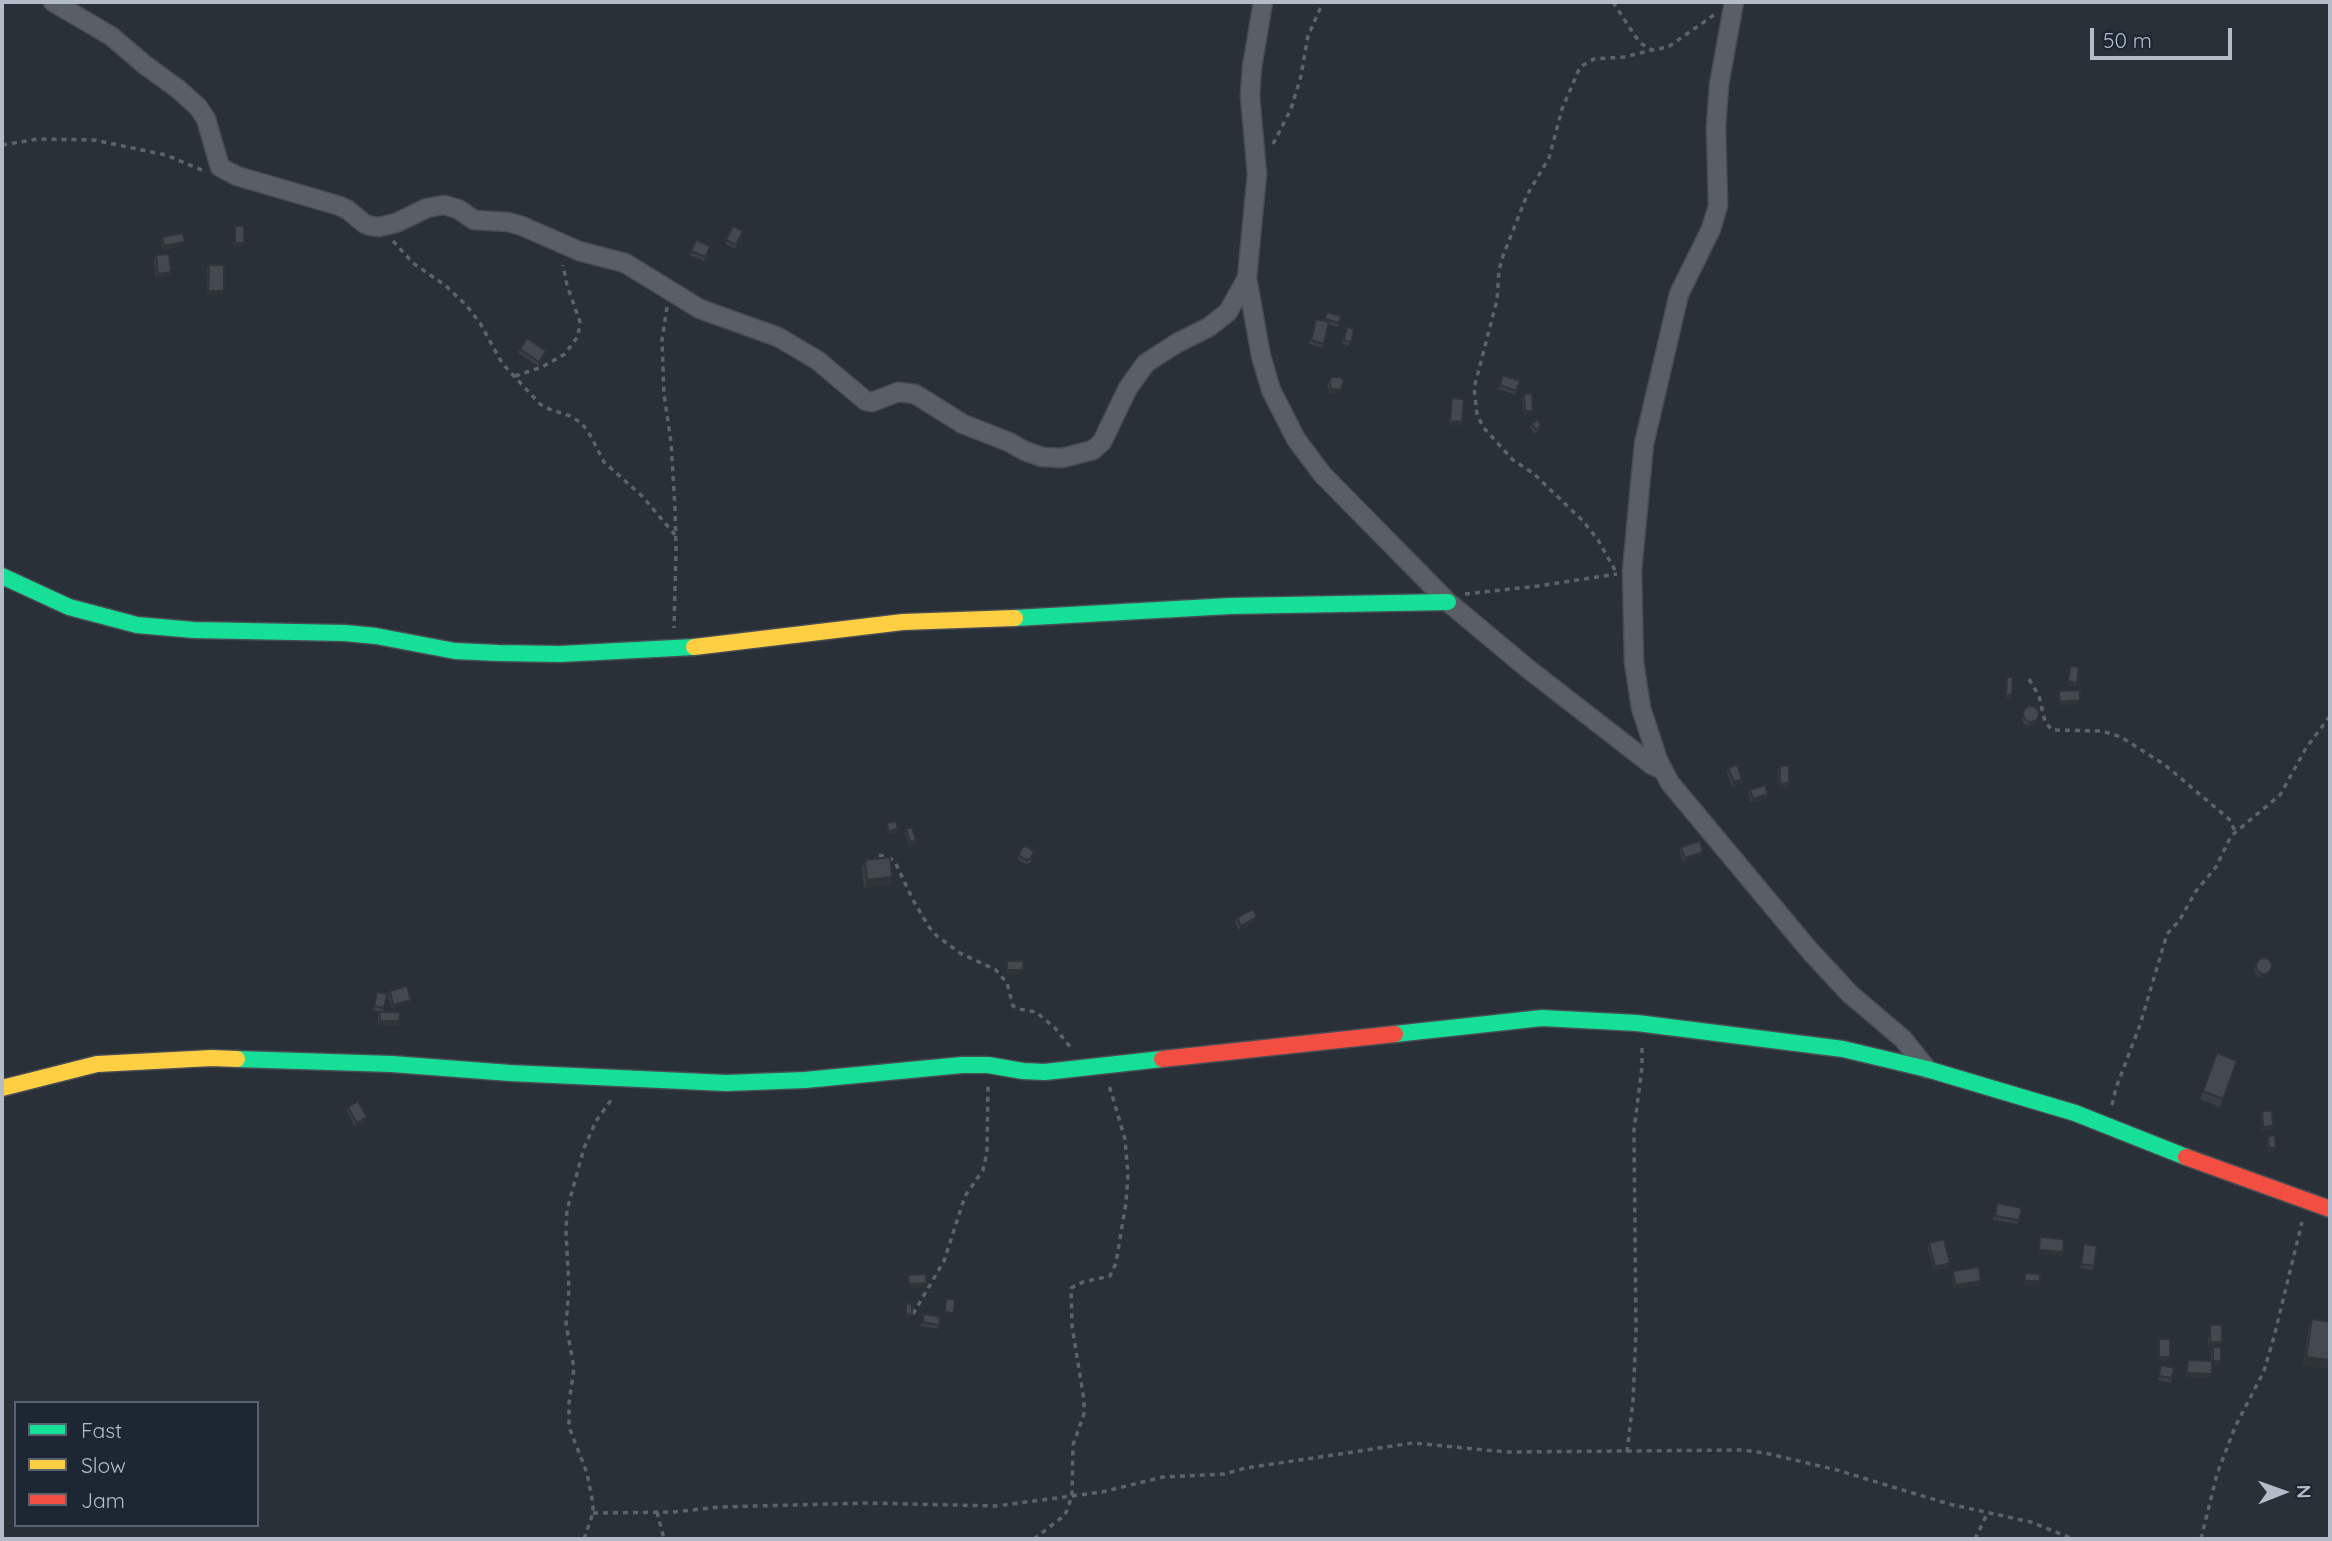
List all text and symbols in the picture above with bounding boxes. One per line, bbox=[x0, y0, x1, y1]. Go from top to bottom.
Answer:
scale bar bbox=[2094, 14, 2236, 58]
text: 50 m bbox=[2103, 27, 2152, 53]
legend bbox=[14, 1401, 259, 1527]
text: Fast bbox=[81, 1417, 122, 1443]
text: Slow bbox=[81, 1452, 126, 1478]
north arrow bbox=[2248, 1457, 2318, 1527]
text: N bbox=[2292, 1484, 2316, 1499]
text: Jam bbox=[81, 1487, 125, 1513]

